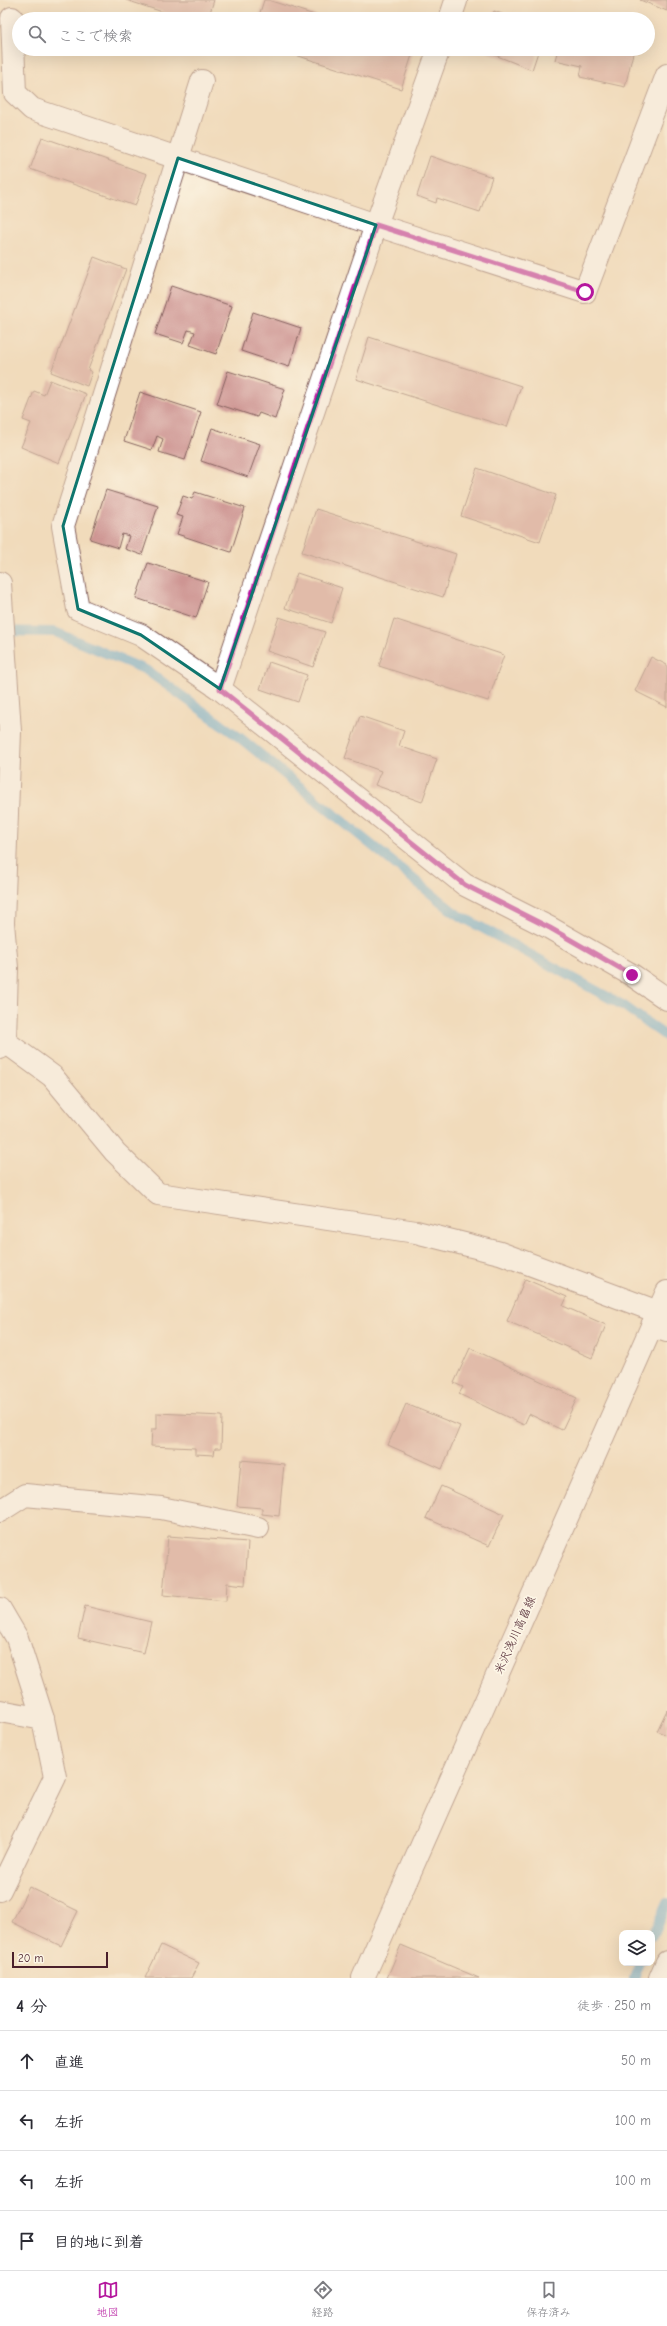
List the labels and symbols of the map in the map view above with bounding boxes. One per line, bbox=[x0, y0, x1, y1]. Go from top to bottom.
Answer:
route start bbox=[576, 283, 594, 301]
route end bbox=[623, 966, 641, 984]
street label: 米沢浅川高畠線 bbox=[492, 1594, 538, 1676]
scale bar bbox=[12, 1950, 108, 1969]

